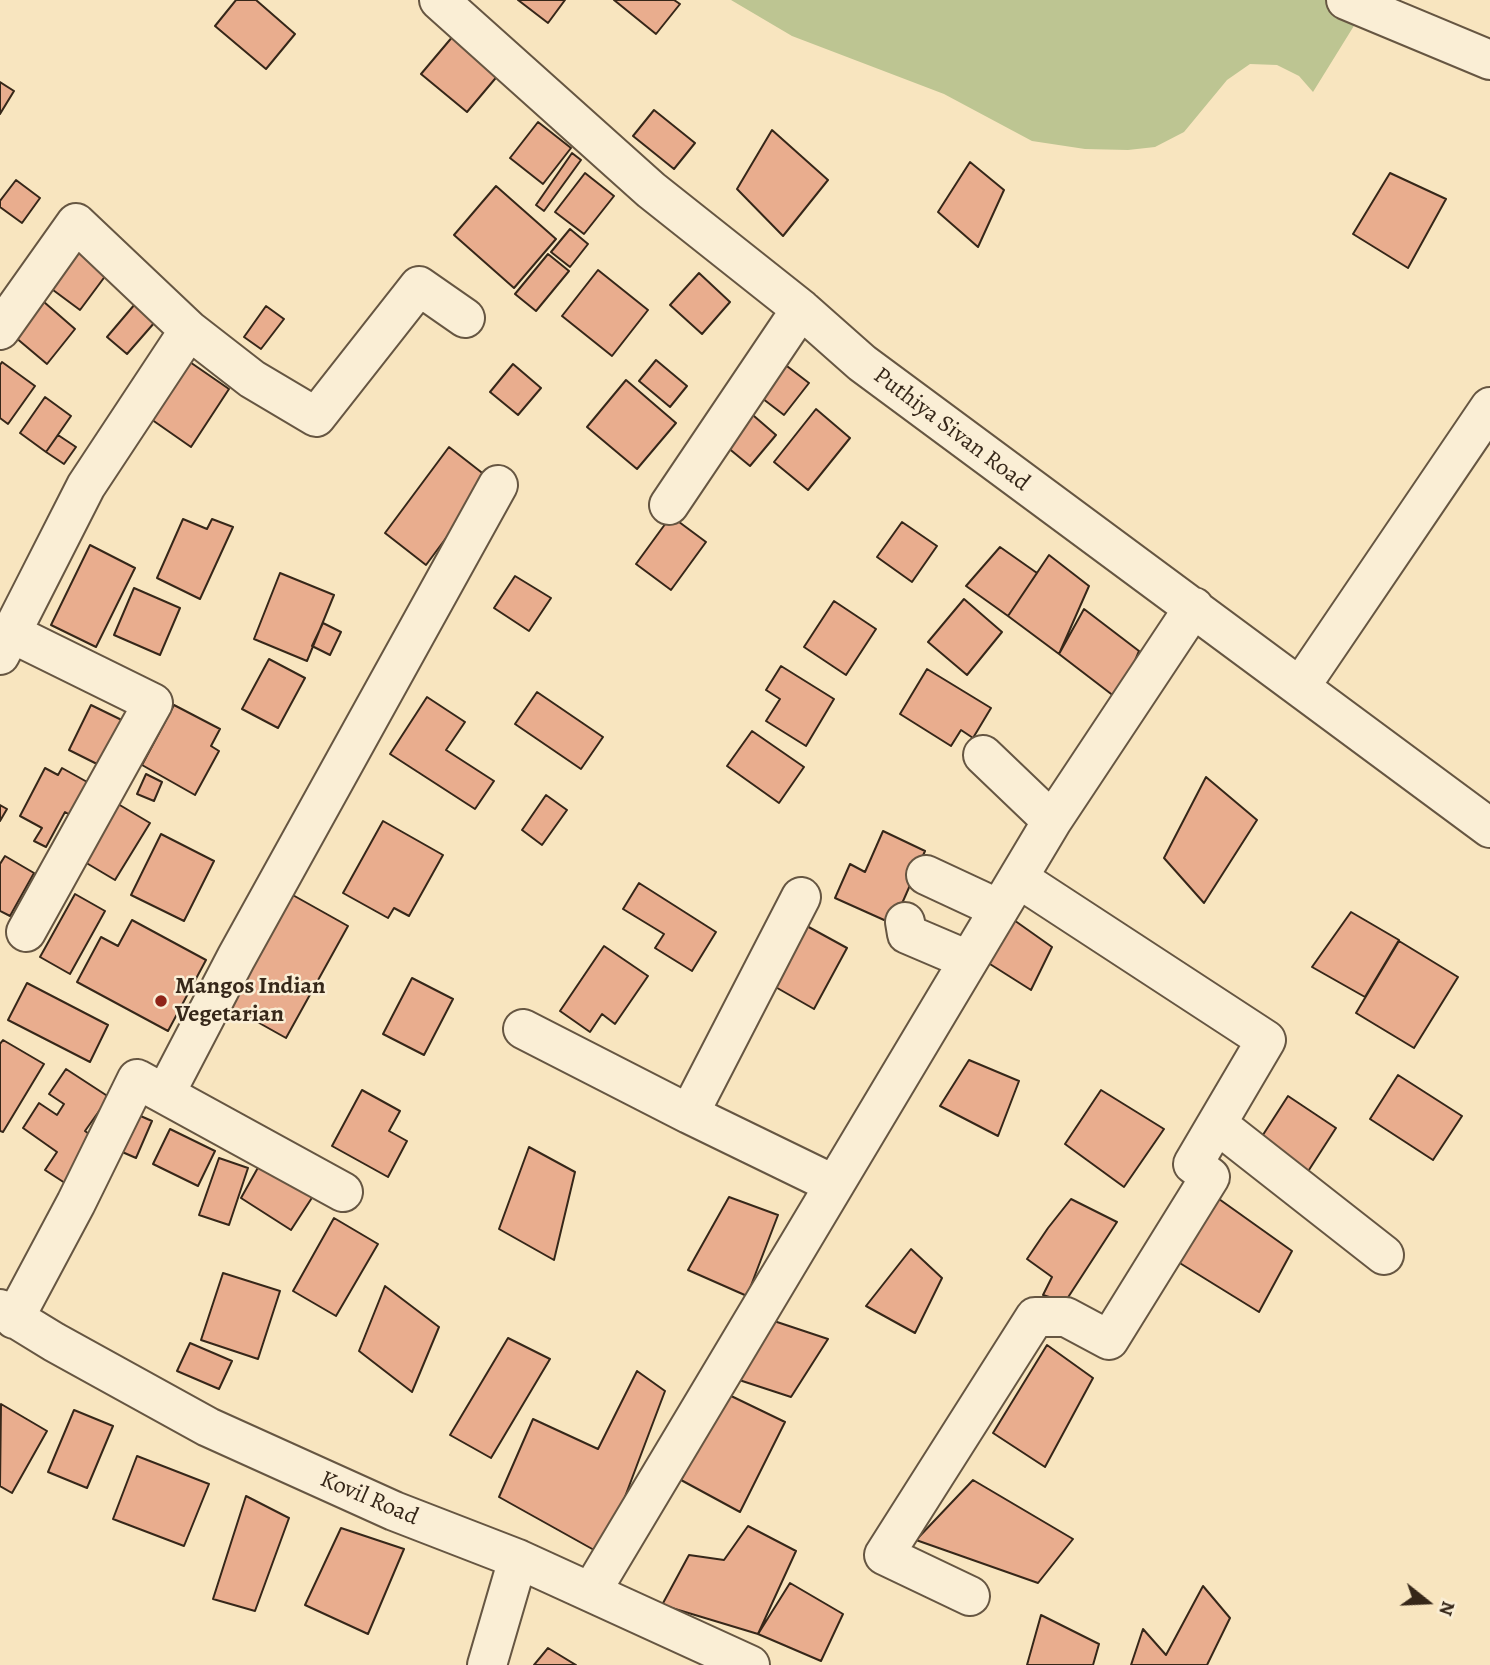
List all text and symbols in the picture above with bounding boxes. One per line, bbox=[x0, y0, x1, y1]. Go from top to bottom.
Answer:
street label: Puthiya Sivan Road bbox=[867, 362, 1035, 498]
place label: Mangos Indian Vegetarian bbox=[175, 973, 326, 1029]
marker: Mangos Indian Vegetarian bbox=[153, 993, 169, 1009]
street label: Kovil Road bbox=[316, 1465, 422, 1533]
north arrow bbox=[1392, 1567, 1462, 1637]
text: N bbox=[1432, 1598, 1461, 1619]

